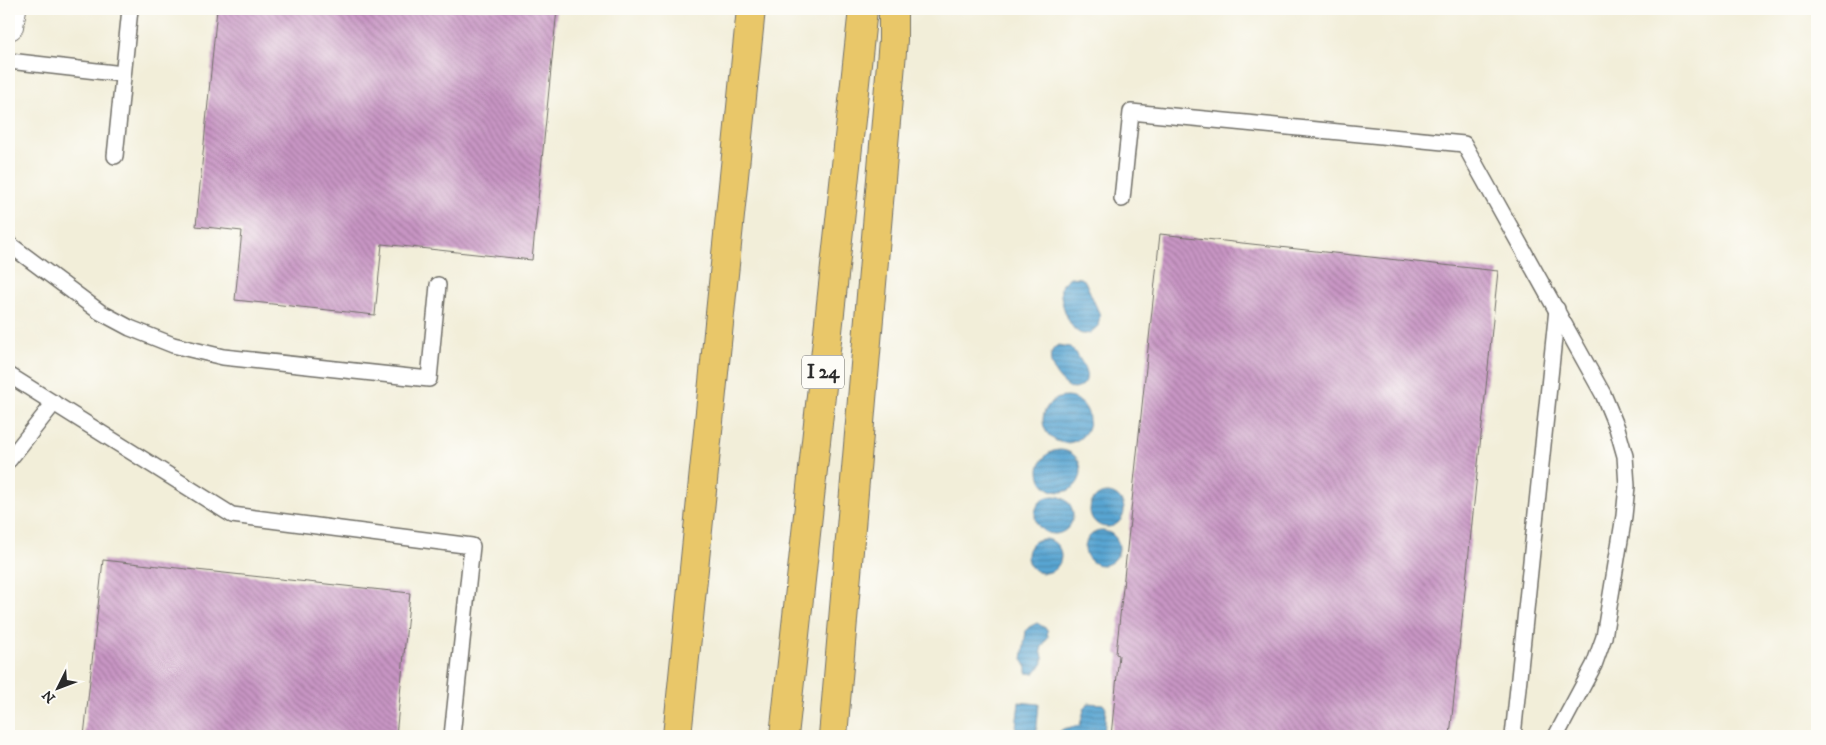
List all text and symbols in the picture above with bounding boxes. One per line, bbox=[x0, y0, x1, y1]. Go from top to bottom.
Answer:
road number: I 24 bbox=[802, 356, 844, 388]
north arrow bbox=[32, 662, 82, 712]
text: N bbox=[38, 685, 60, 706]

